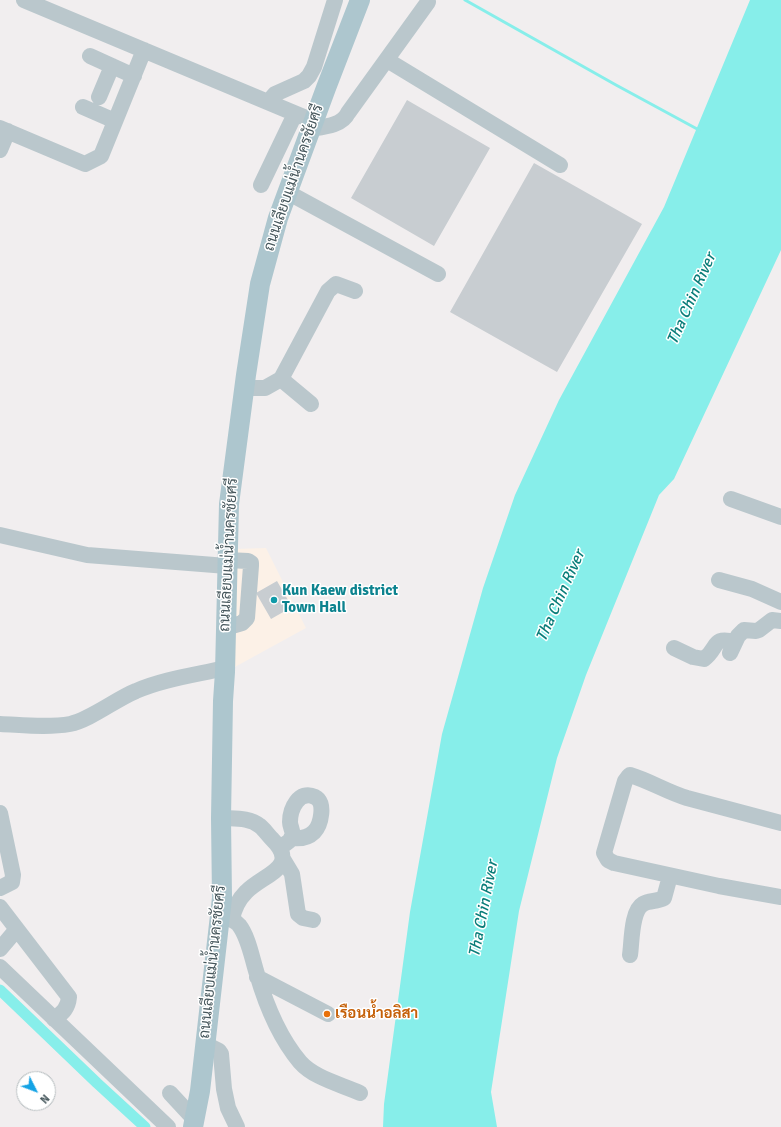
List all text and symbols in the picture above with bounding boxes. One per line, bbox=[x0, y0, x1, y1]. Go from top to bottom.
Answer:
street label: ถนนเลียบแม่น้ำนครชัยศรี bbox=[260, 102, 328, 254]
water label: Tha Chin River bbox=[663, 250, 721, 348]
street label: ถนนเลียบแม่น้ำนครชัยศรี bbox=[216, 478, 242, 632]
water label: Tha Chin River bbox=[532, 547, 590, 645]
place label: Kun Kaew district Town Hall bbox=[282, 582, 398, 617]
marker: Kun Kaew district Town Hall bbox=[269, 595, 279, 605]
water label: Tha Chin River bbox=[465, 859, 503, 959]
street label: ถนนเลียบแม่น้ำนครชัยศรี bbox=[196, 884, 230, 1040]
place label: เรือนน้ำอลิสา bbox=[335, 1005, 418, 1023]
marker: เรือนน้ำอลิสา bbox=[322, 1009, 332, 1019]
north arrow bbox=[16, 1071, 56, 1111]
text: N bbox=[37, 1092, 52, 1106]

